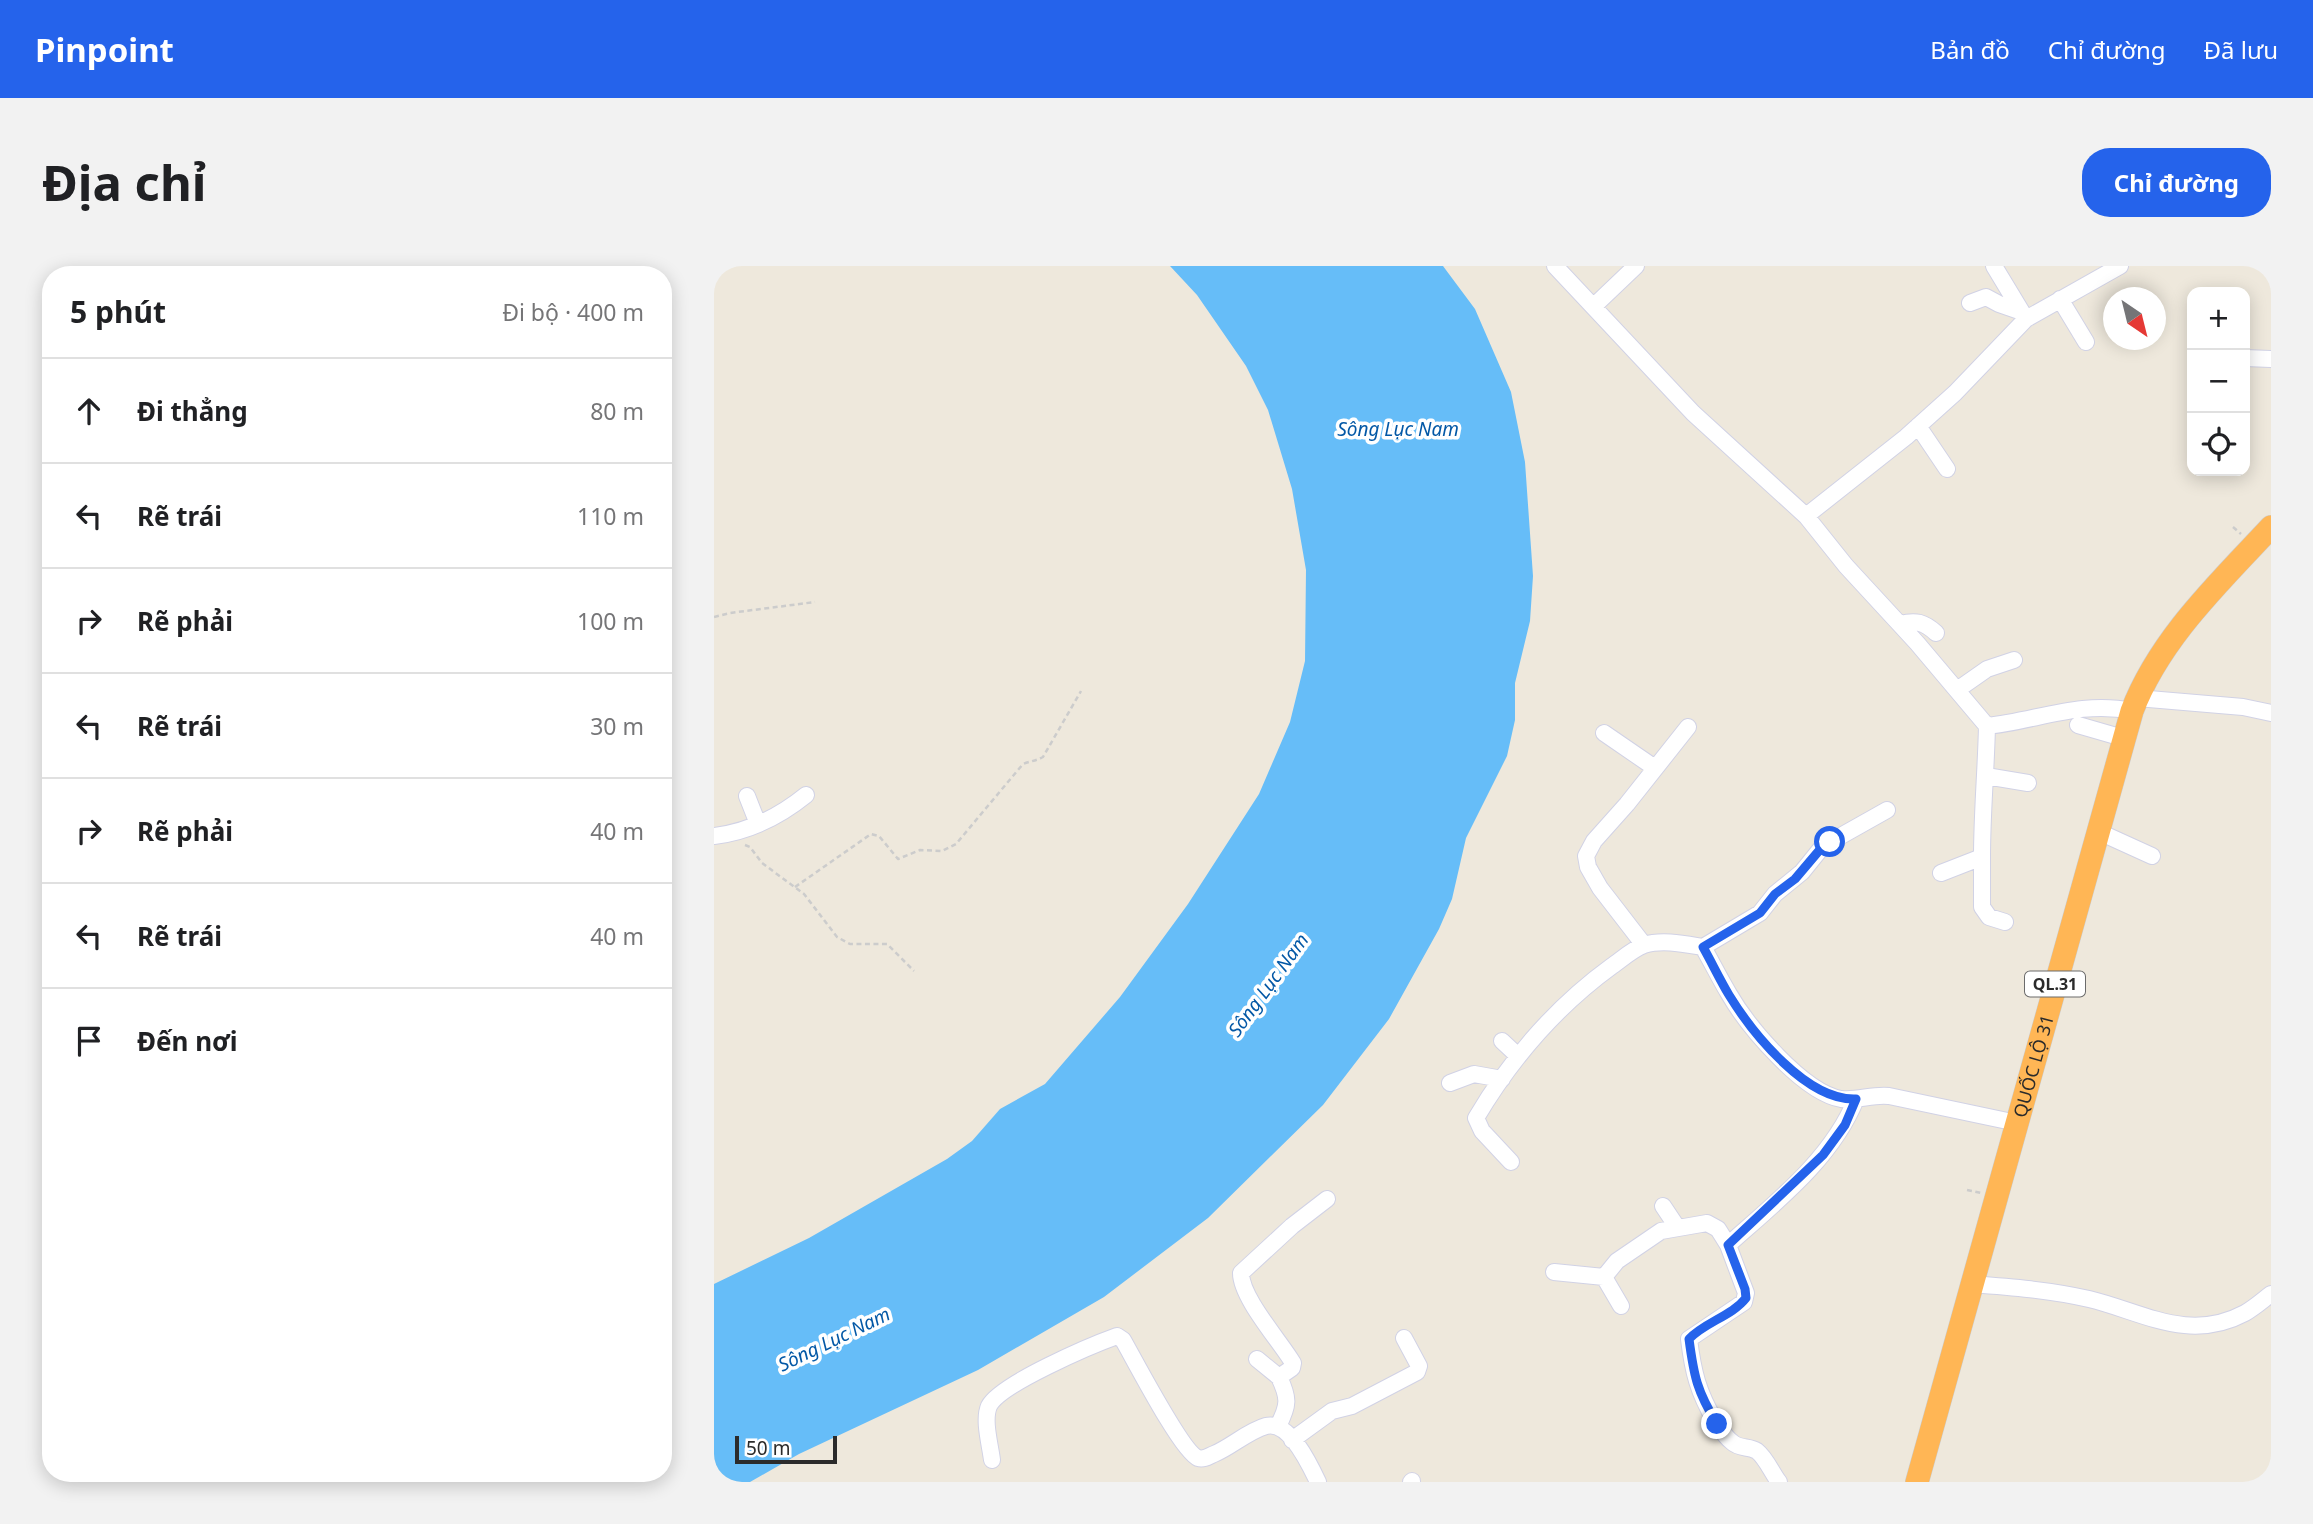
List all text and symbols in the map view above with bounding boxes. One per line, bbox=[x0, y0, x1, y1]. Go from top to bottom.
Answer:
text: Pinpoint bbox=[35, 27, 174, 72]
text: Bản đồ bbox=[1930, 33, 2010, 66]
text: Chỉ đường bbox=[2048, 33, 2166, 66]
text: Đã lưu bbox=[2204, 33, 2278, 66]
button: Chỉ đường bbox=[2082, 148, 2271, 217]
text: Địa chỉ bbox=[42, 149, 206, 215]
north arrow bbox=[2103, 287, 2166, 350]
map controls bbox=[2187, 287, 2250, 476]
button: + bbox=[2187, 287, 2250, 350]
text: 5 phút bbox=[70, 291, 166, 332]
text: Đi bộ · 400 m bbox=[502, 296, 644, 328]
button: − bbox=[2187, 350, 2250, 413]
icon: ahead bbox=[70, 392, 108, 430]
text: Đi thẳng bbox=[137, 393, 248, 429]
text: 80 m bbox=[590, 395, 644, 427]
button: locate bbox=[2187, 413, 2250, 476]
water label: Sông Lục Nam bbox=[1337, 416, 1459, 442]
icon: left bbox=[70, 497, 108, 535]
text: Rẽ trái bbox=[137, 498, 222, 534]
text: 110 m bbox=[577, 500, 644, 532]
icon: right bbox=[70, 602, 108, 640]
text: Rẽ phải bbox=[137, 603, 233, 639]
text: 100 m bbox=[577, 605, 644, 637]
icon: left bbox=[70, 707, 108, 745]
text: Rẽ trái bbox=[137, 708, 222, 744]
text: 30 m bbox=[590, 710, 644, 742]
icon: right bbox=[70, 812, 108, 850]
text: Rẽ phải bbox=[137, 813, 233, 849]
text: 40 m bbox=[590, 815, 644, 847]
route start bbox=[1814, 826, 1845, 857]
icon: left bbox=[70, 917, 108, 955]
text: Rẽ trái bbox=[137, 918, 222, 954]
text: 40 m bbox=[590, 920, 644, 952]
water label: Sông Lục Nam bbox=[1222, 928, 1314, 1042]
road number: QL.31 bbox=[2025, 972, 2085, 996]
street label: QUỐC LỘ 31 bbox=[2007, 1012, 2059, 1120]
icon: arrive bbox=[70, 1022, 108, 1060]
text: Đến nơi bbox=[137, 1023, 238, 1059]
water label: Sông Lục Nam bbox=[774, 1301, 894, 1377]
route end bbox=[1701, 1408, 1732, 1439]
scale bar bbox=[735, 1433, 836, 1465]
text: 50 m bbox=[746, 1435, 790, 1461]

